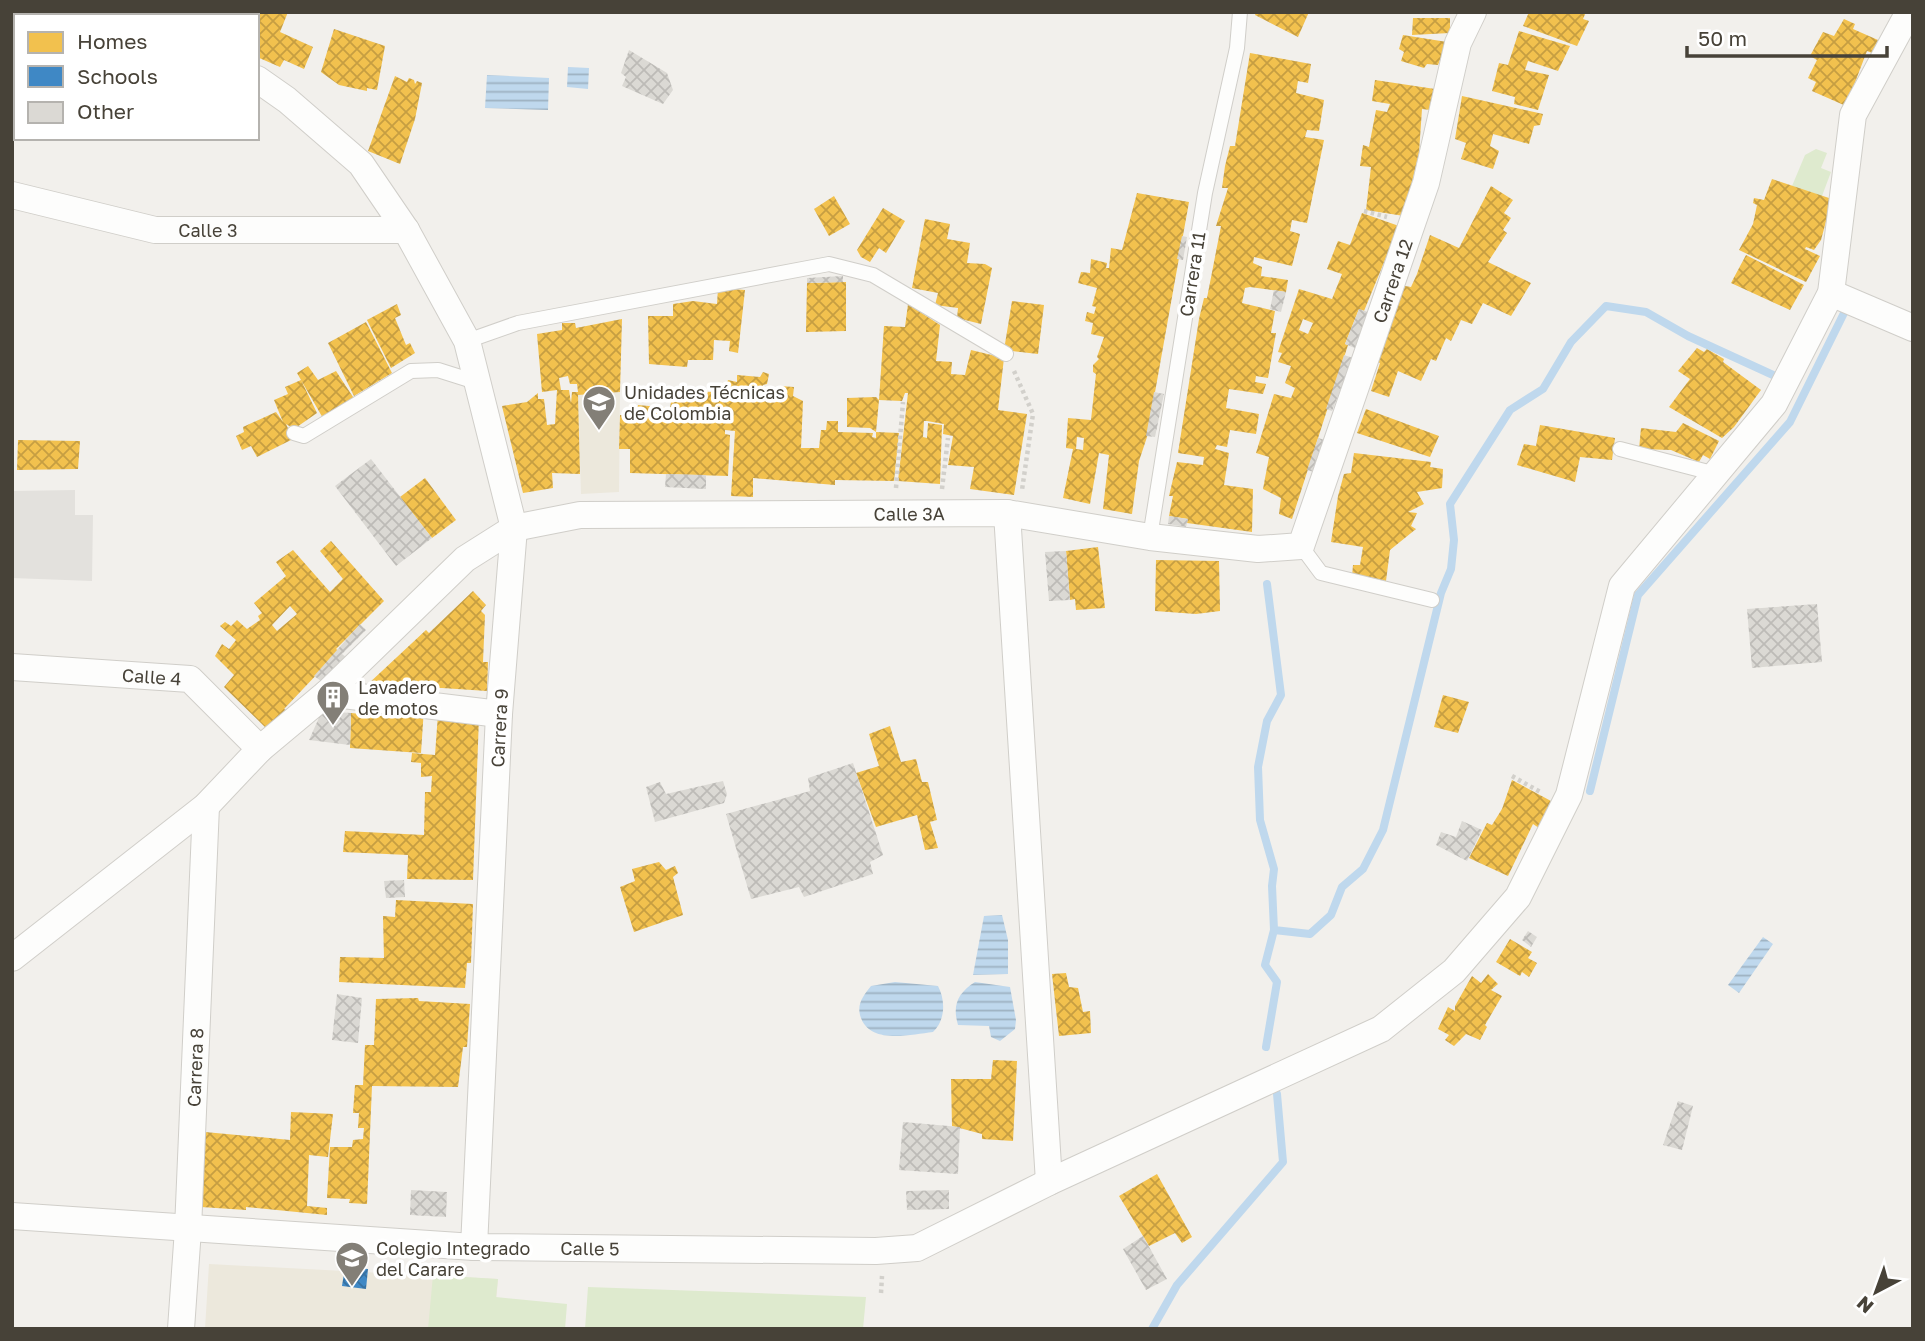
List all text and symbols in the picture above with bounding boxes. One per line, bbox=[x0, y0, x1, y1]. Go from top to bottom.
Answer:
legend bbox=[14, 14, 259, 140]
scale bar bbox=[1687, 14, 1886, 58]
text: 50 m bbox=[1698, 25, 1747, 51]
text: Homes bbox=[77, 28, 147, 54]
text: Schools bbox=[77, 63, 158, 89]
text: Other bbox=[77, 98, 134, 124]
street label: Calle 3 bbox=[178, 219, 237, 241]
street label: Carrera 11 bbox=[1174, 230, 1210, 318]
street label: Carrera 12 bbox=[1368, 236, 1417, 326]
place label: Unidades Técnicas de Colombia bbox=[624, 381, 785, 424]
school or university icon: Unidades Técnicas de Colombia bbox=[580, 383, 618, 432]
street label: Calle 3A bbox=[873, 502, 945, 525]
street label: Calle 4 bbox=[121, 663, 182, 689]
place label: Lavadero de motos bbox=[358, 676, 438, 719]
building icon: Lavadero de motos bbox=[314, 678, 352, 727]
street label: Carrera 9 bbox=[486, 688, 512, 768]
street label: Carrera 8 bbox=[182, 1027, 208, 1107]
place label: Colegio Integrado del Carare bbox=[376, 1237, 530, 1280]
street label: Calle 5 bbox=[560, 1237, 620, 1259]
school or university icon: Colegio Integrado del Carare bbox=[333, 1239, 371, 1288]
north arrow bbox=[1841, 1257, 1911, 1327]
text: N bbox=[1852, 1292, 1878, 1319]

